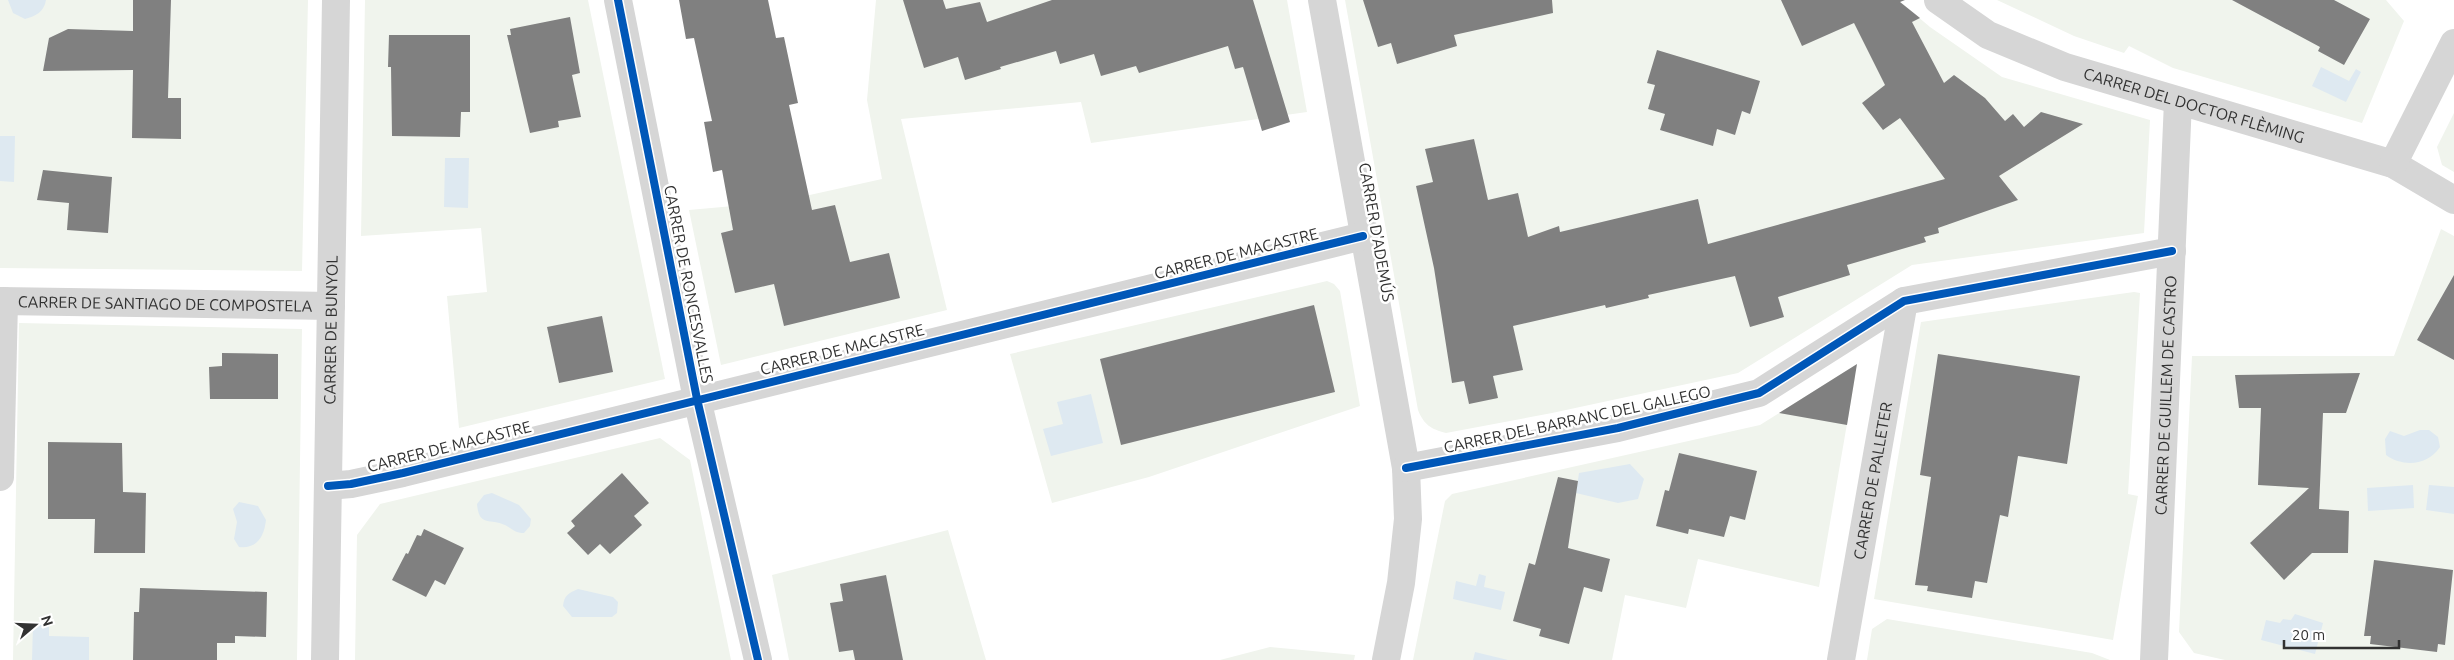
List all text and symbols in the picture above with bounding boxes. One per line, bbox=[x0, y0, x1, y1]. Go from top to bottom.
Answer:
street label: CARRER DEL DOCTOR FLÈMING bbox=[2081, 64, 2307, 146]
street label: CARRER D'ADEMÚS bbox=[1356, 161, 1400, 303]
street label: CARRER DE RONCESVALLES bbox=[661, 183, 717, 385]
street label: CARRER DE MACASTRE bbox=[1152, 224, 1320, 282]
street label: CARRER DE BUNYOL bbox=[320, 255, 341, 405]
street label: CARRER DE GUILLEM DE CASTRO bbox=[2151, 275, 2180, 516]
street label: CARRER DE SANTIAGO DE COMPOSTELA bbox=[18, 292, 313, 315]
street label: CARRER DE MACASTRE bbox=[758, 320, 926, 378]
street label: CARRER DEL BARRANC DEL GALLEGO bbox=[1442, 382, 1712, 456]
street label: CARRER DE PALLETER bbox=[1850, 401, 1895, 561]
street label: CARRER DE MACASTRE bbox=[365, 417, 533, 475]
north arrow bbox=[10, 600, 60, 650]
text: N bbox=[38, 613, 57, 628]
scale bar bbox=[2284, 618, 2399, 650]
text: 20 m bbox=[2292, 626, 2325, 643]

